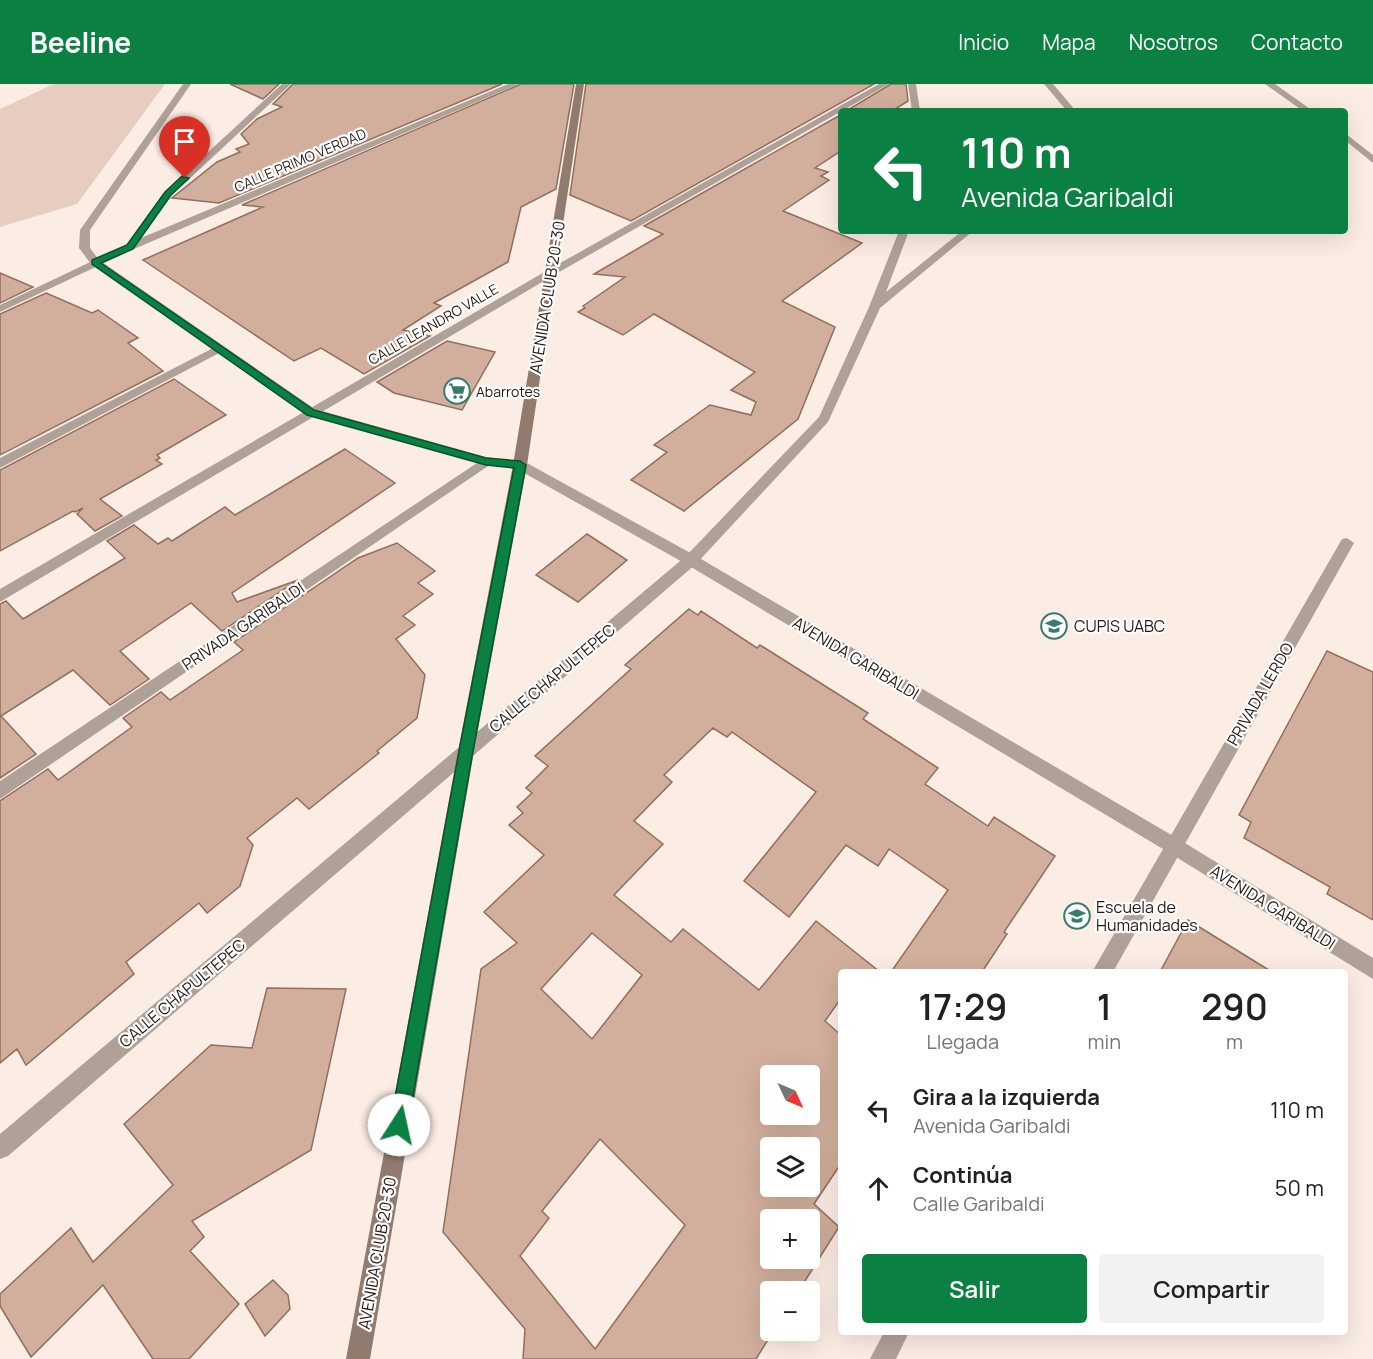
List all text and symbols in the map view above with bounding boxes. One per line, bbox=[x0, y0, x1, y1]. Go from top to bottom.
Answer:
text: Beeline bbox=[30, 23, 131, 61]
text: Inicio bbox=[958, 28, 1009, 56]
text: Mapa bbox=[1042, 28, 1096, 56]
text: Nosotros bbox=[1129, 28, 1218, 56]
text: Contacto bbox=[1251, 28, 1343, 56]
pin bbox=[159, 116, 210, 178]
text: 110 m bbox=[961, 123, 1072, 181]
street label: CALLE PRIMO VERDAD bbox=[231, 124, 369, 196]
icon: arrive bbox=[168, 125, 201, 158]
icon: left bbox=[862, 132, 940, 210]
text: Avenida Garibaldi bbox=[961, 178, 1174, 215]
street label: AVENIDA CLUB 20-30 bbox=[524, 219, 570, 375]
street label: CALLE LEANDRO VALLE bbox=[365, 279, 501, 369]
supermarket icon: Abarrotes bbox=[442, 376, 472, 406]
place label: Abarrotes bbox=[476, 382, 540, 401]
street label: PRIVADA GARIBALDI bbox=[177, 577, 309, 675]
school or university icon: CUPIS UABC bbox=[1039, 611, 1069, 641]
street label: AVENIDA GARIBALDI bbox=[789, 612, 923, 704]
place label: CUPIS UABC bbox=[1074, 615, 1165, 637]
street label: CALLE CHAPULTEPEC bbox=[484, 619, 620, 737]
street label: PRIVADA LERDO bbox=[1222, 638, 1299, 750]
street label: AVENIDA GARIBALDI bbox=[1206, 860, 1340, 954]
place label: Escuela de Humanidades bbox=[1096, 896, 1198, 936]
school or university icon: Escuela de Humanidades bbox=[1062, 901, 1092, 931]
street label: CALLE CHAPULTEPEC bbox=[114, 934, 250, 1052]
text: 17:29 bbox=[918, 982, 1007, 1031]
text: 1 bbox=[1097, 982, 1112, 1031]
text: 290 bbox=[1201, 982, 1268, 1031]
text: Llegada bbox=[927, 1028, 999, 1055]
text: min bbox=[1088, 1028, 1121, 1055]
text: m bbox=[1226, 1028, 1243, 1055]
north arrow bbox=[760, 1065, 820, 1125]
map controls bbox=[760, 1065, 820, 1341]
text: Gira a la izquierda bbox=[913, 1082, 1100, 1112]
position arrow bbox=[367, 1093, 431, 1157]
icon: left bbox=[862, 1094, 895, 1127]
text: 110 m bbox=[1270, 1095, 1324, 1125]
text: Avenida Garibaldi bbox=[913, 1112, 1071, 1139]
button: layers bbox=[760, 1137, 820, 1197]
text: Continúa bbox=[913, 1160, 1013, 1190]
icon: ahead bbox=[862, 1172, 895, 1205]
text: 50 m bbox=[1275, 1173, 1324, 1203]
street label: AVENIDA CLUB 20-30 bbox=[353, 1175, 401, 1331]
text: Calle Garibaldi bbox=[913, 1190, 1045, 1217]
button: + bbox=[760, 1209, 820, 1269]
button: Salir bbox=[862, 1254, 1087, 1323]
button: Compartir bbox=[1099, 1254, 1324, 1323]
button: − bbox=[760, 1281, 820, 1341]

